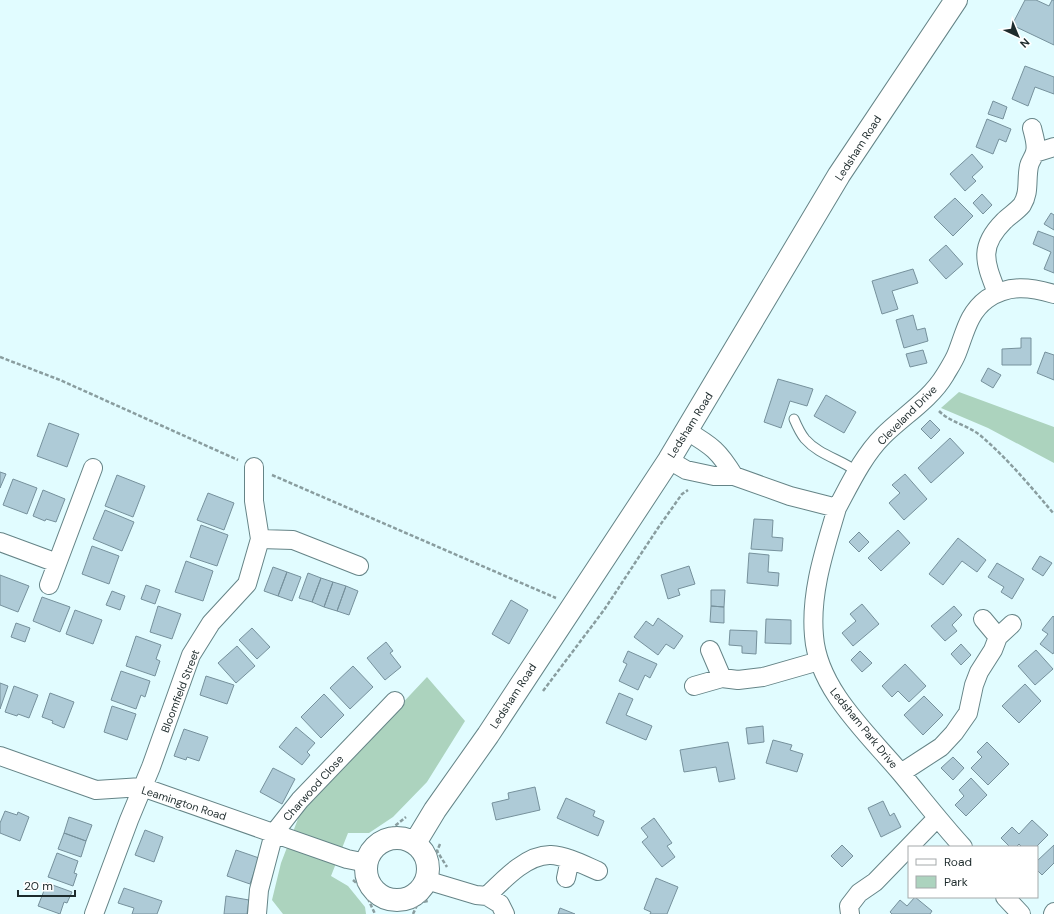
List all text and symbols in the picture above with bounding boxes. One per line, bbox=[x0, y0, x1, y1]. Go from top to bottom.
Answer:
north arrow bbox=[998, 16, 1038, 56]
text: N bbox=[1017, 35, 1033, 51]
street label: Ledsham Road bbox=[832, 113, 884, 183]
street label: Cleveland Drive bbox=[874, 382, 940, 448]
street label: Ledsham Road bbox=[664, 389, 716, 460]
street label: Bloomfield Street bbox=[158, 647, 202, 735]
street label: Ledsham Road bbox=[487, 661, 539, 731]
street label: Ledsham Park Drive bbox=[827, 685, 901, 771]
street label: Charwood Close bbox=[280, 752, 346, 824]
street label: Leamington Road bbox=[140, 783, 228, 823]
legend bbox=[908, 846, 1038, 898]
text: Road bbox=[944, 854, 972, 870]
scale bar bbox=[18, 872, 75, 898]
text: Park bbox=[944, 874, 968, 890]
text: 20 m bbox=[24, 878, 53, 894]

